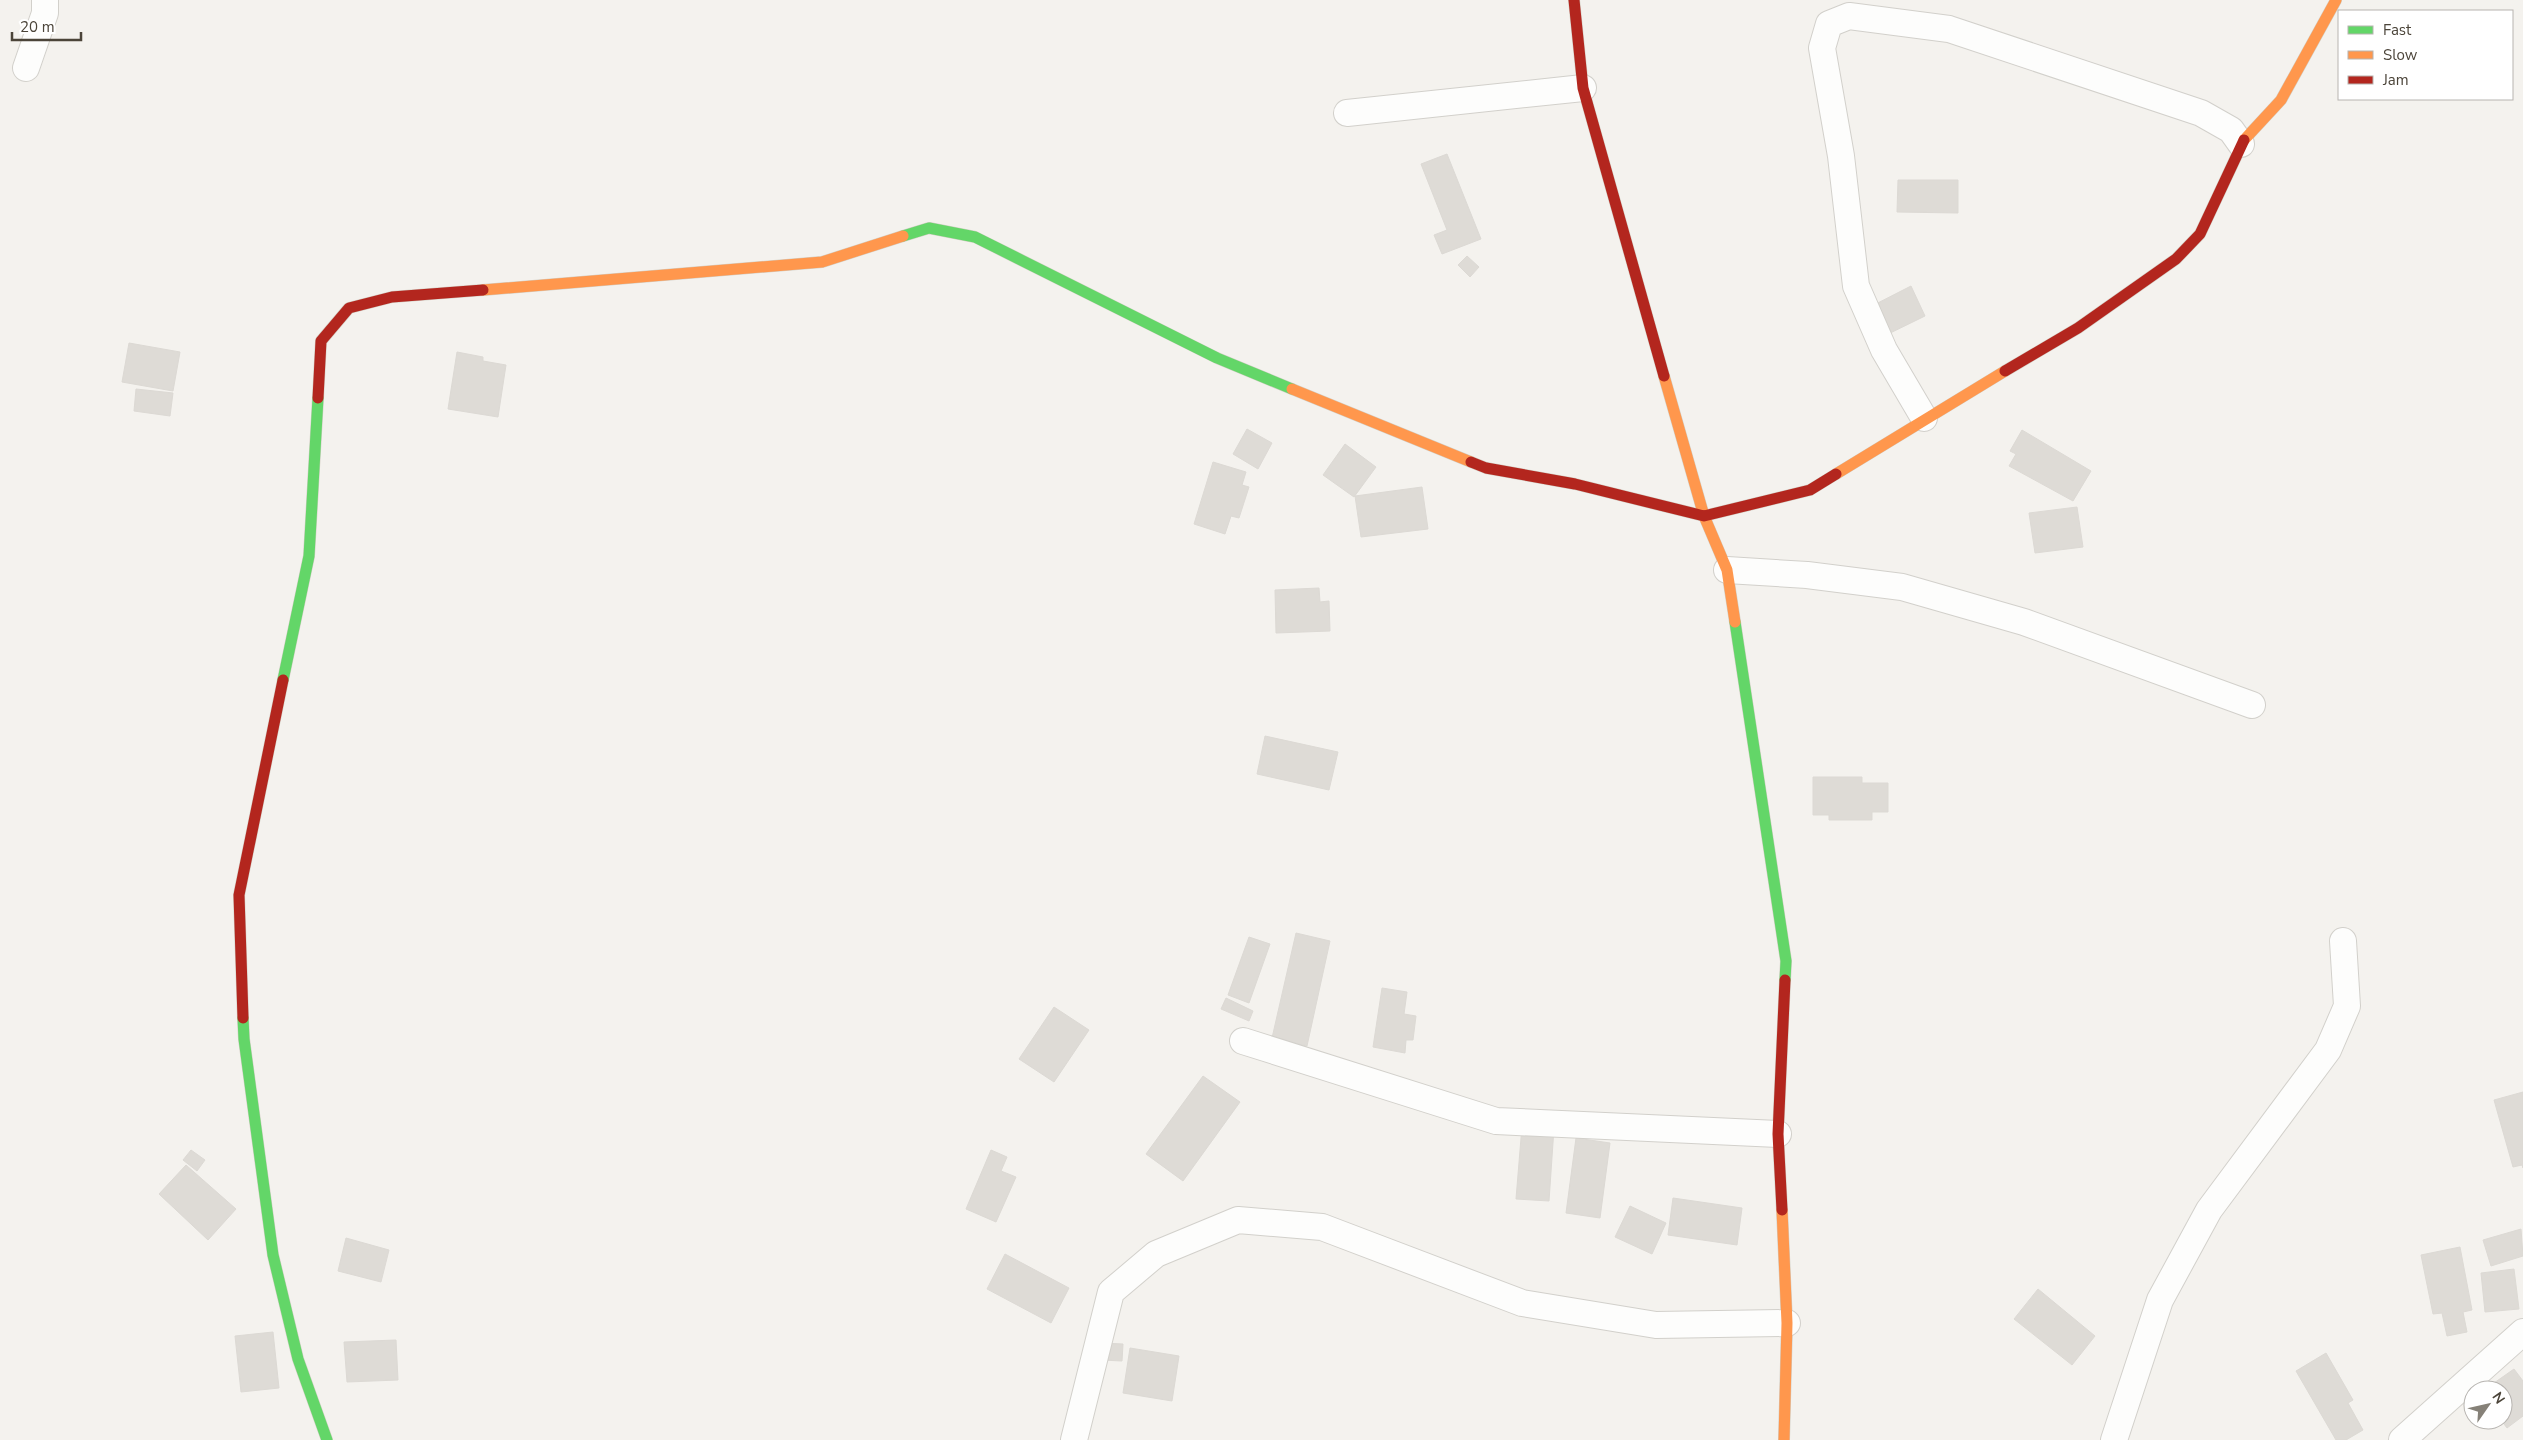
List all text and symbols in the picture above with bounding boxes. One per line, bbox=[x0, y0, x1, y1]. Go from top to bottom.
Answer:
scale bar bbox=[12, 10, 81, 42]
legend bbox=[2338, 10, 2513, 100]
text: 20 m bbox=[20, 17, 55, 37]
text: Fast bbox=[2383, 20, 2412, 40]
text: Slow bbox=[2383, 45, 2418, 65]
text: Jam bbox=[2382, 70, 2409, 90]
north arrow bbox=[2463, 1380, 2513, 1430]
text: N bbox=[2488, 1388, 2509, 1408]

